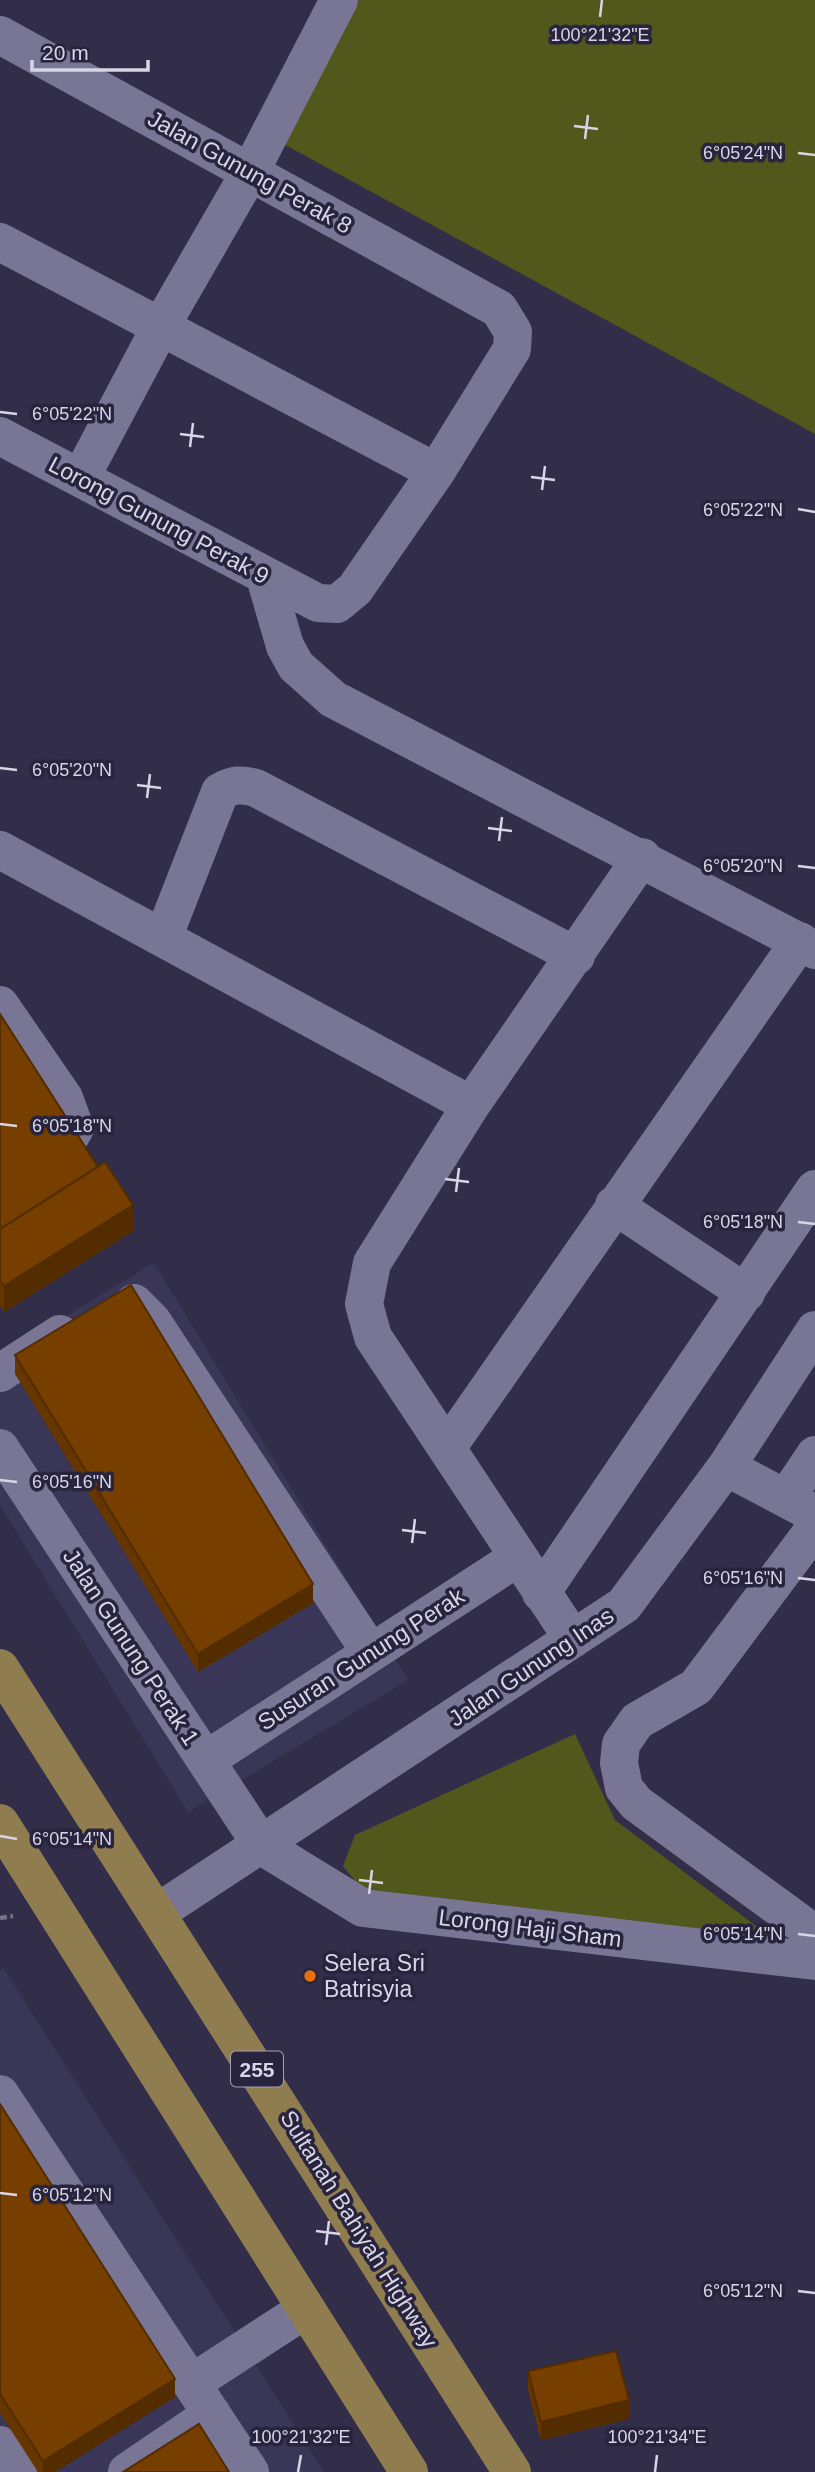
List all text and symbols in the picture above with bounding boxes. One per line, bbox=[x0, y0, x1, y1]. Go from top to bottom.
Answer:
text: 100°21'32"E bbox=[550, 25, 650, 45]
scale bar bbox=[32, 28, 147, 72]
text: 20 m bbox=[42, 41, 89, 64]
street label: Jalan Gunung Perak 8 bbox=[144, 105, 356, 239]
text: 6°05'24"N bbox=[703, 143, 783, 163]
text: 6°05'22"N bbox=[32, 404, 112, 424]
street label: Lorong Gunung Perak 9 bbox=[45, 451, 273, 589]
text: 6°05'22"N bbox=[703, 500, 783, 520]
text: 6°05'20"N bbox=[32, 760, 112, 780]
text: 6°05'20"N bbox=[703, 856, 783, 876]
text: 6°05'18"N bbox=[32, 1116, 112, 1136]
text: 6°05'18"N bbox=[703, 1212, 783, 1232]
text: 6°05'16"N bbox=[32, 1472, 112, 1492]
street label: Jalan Gunung Perak 1 bbox=[58, 1544, 204, 1750]
text: 6°05'16"N bbox=[703, 1568, 783, 1588]
street label: Susuran Gunung Perak bbox=[253, 1582, 469, 1735]
street label: Jalan Gunung Inas bbox=[444, 1602, 618, 1732]
text: 6°05'14"N bbox=[32, 1829, 112, 1849]
street label: Lorong Haji Sham bbox=[437, 1904, 623, 1952]
text: 6°05'14"N bbox=[703, 1924, 783, 1944]
place label: Selera Sri Batrisyia bbox=[324, 1950, 425, 2002]
marker: Selera Sri Batrisyia bbox=[302, 1968, 318, 1984]
road number: 255 bbox=[231, 2052, 283, 2086]
street label: Sultanah Bahiyah Highway bbox=[275, 2106, 443, 2353]
text: 6°05'12"N bbox=[32, 2185, 112, 2205]
text: 6°05'12"N bbox=[703, 2281, 783, 2301]
text: 100°21'32"E bbox=[251, 2427, 351, 2447]
text: 100°21'34"E bbox=[607, 2427, 707, 2447]

